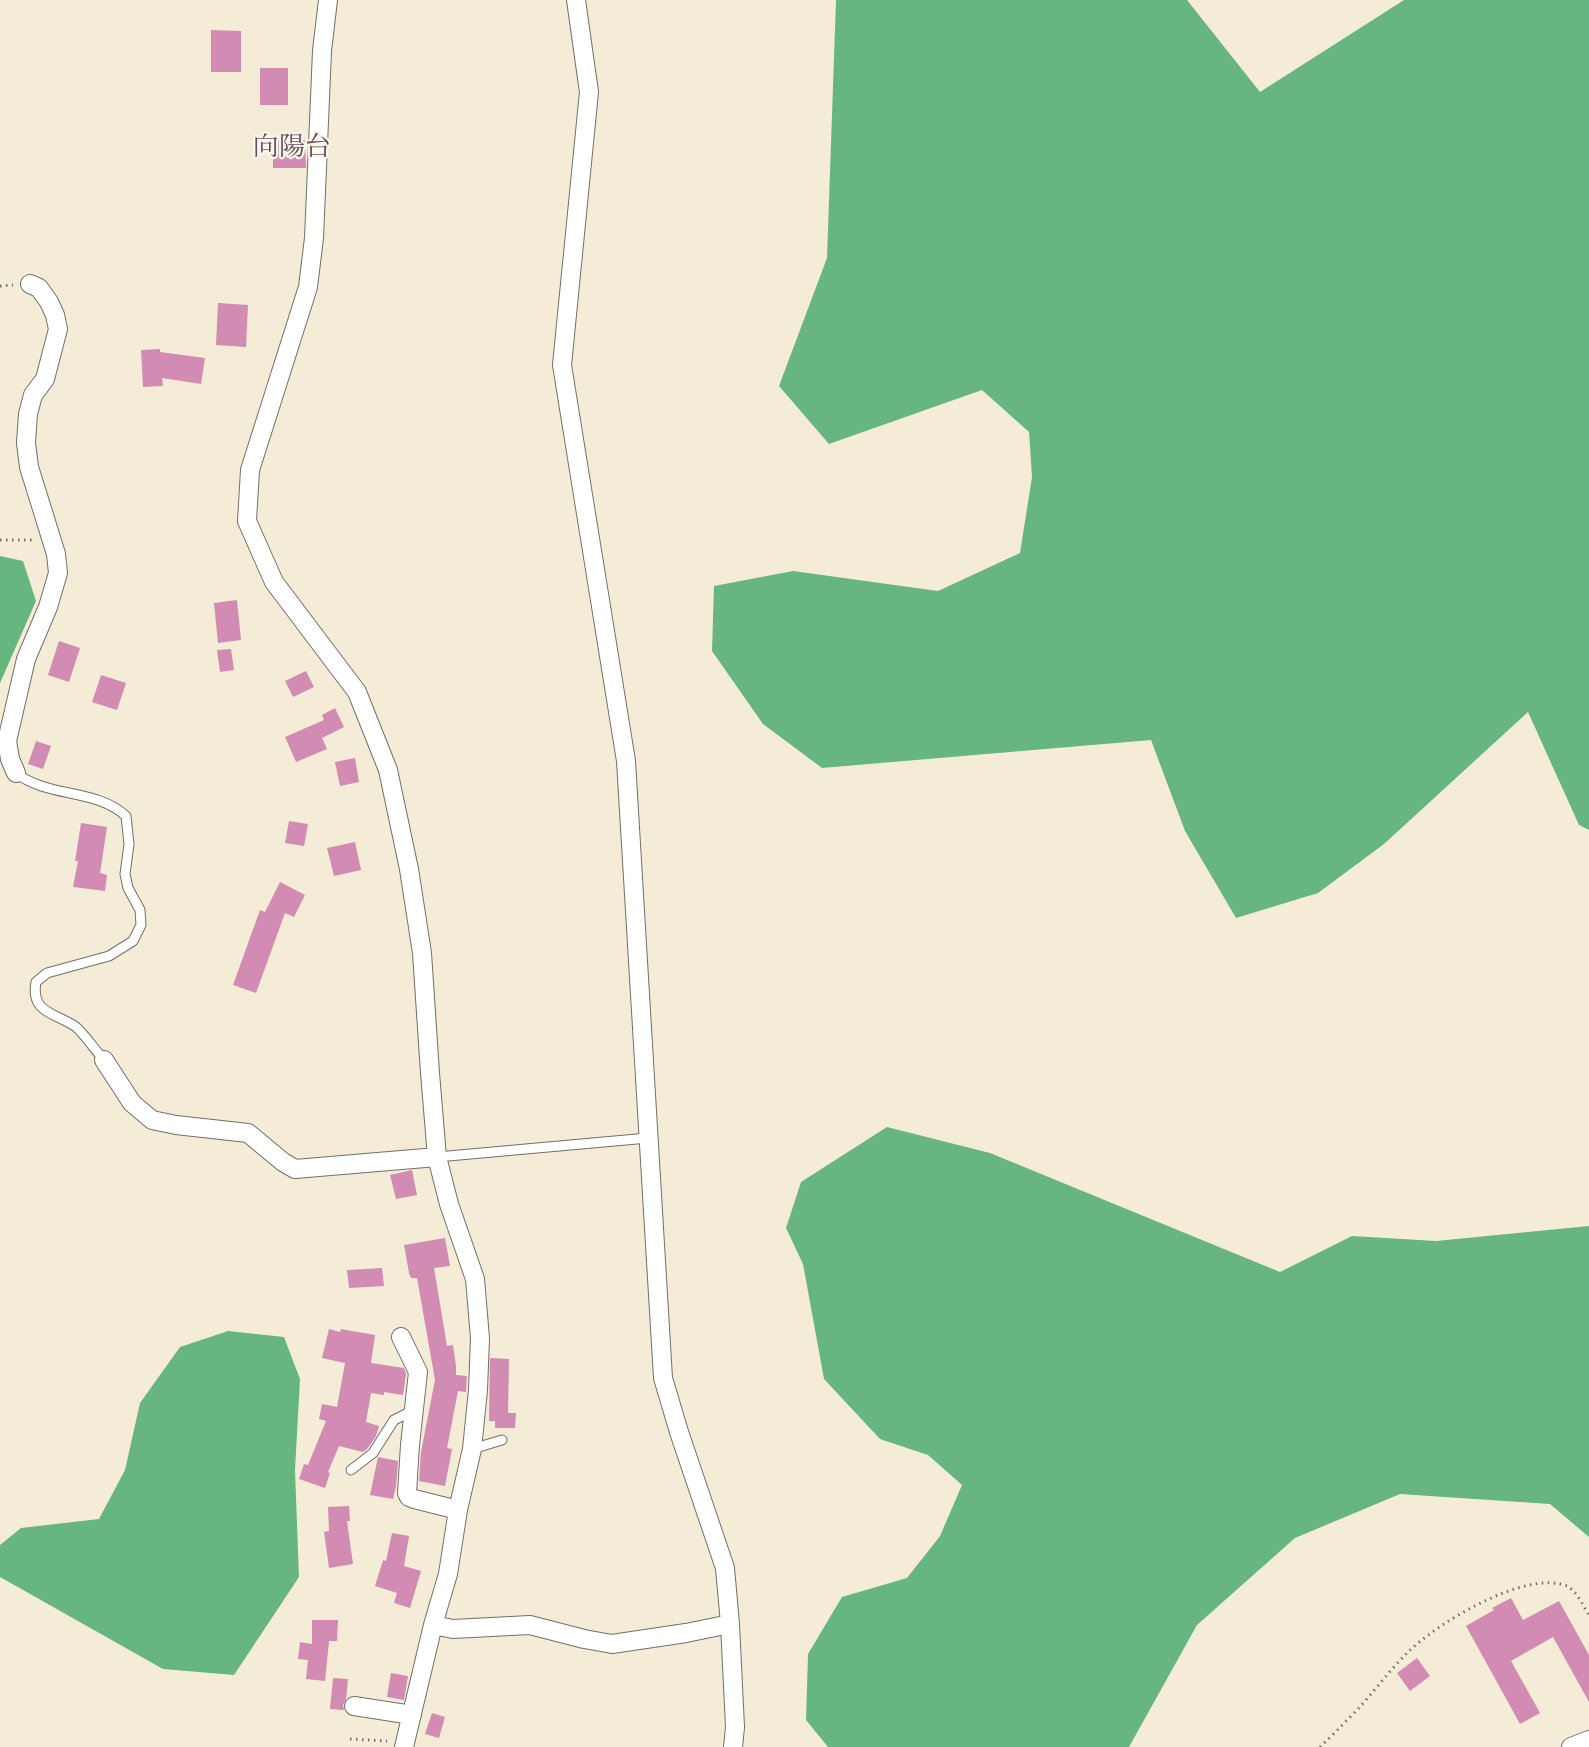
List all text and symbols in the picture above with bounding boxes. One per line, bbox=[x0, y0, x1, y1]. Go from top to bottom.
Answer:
district label: 向陽台 bbox=[253, 132, 331, 164]

